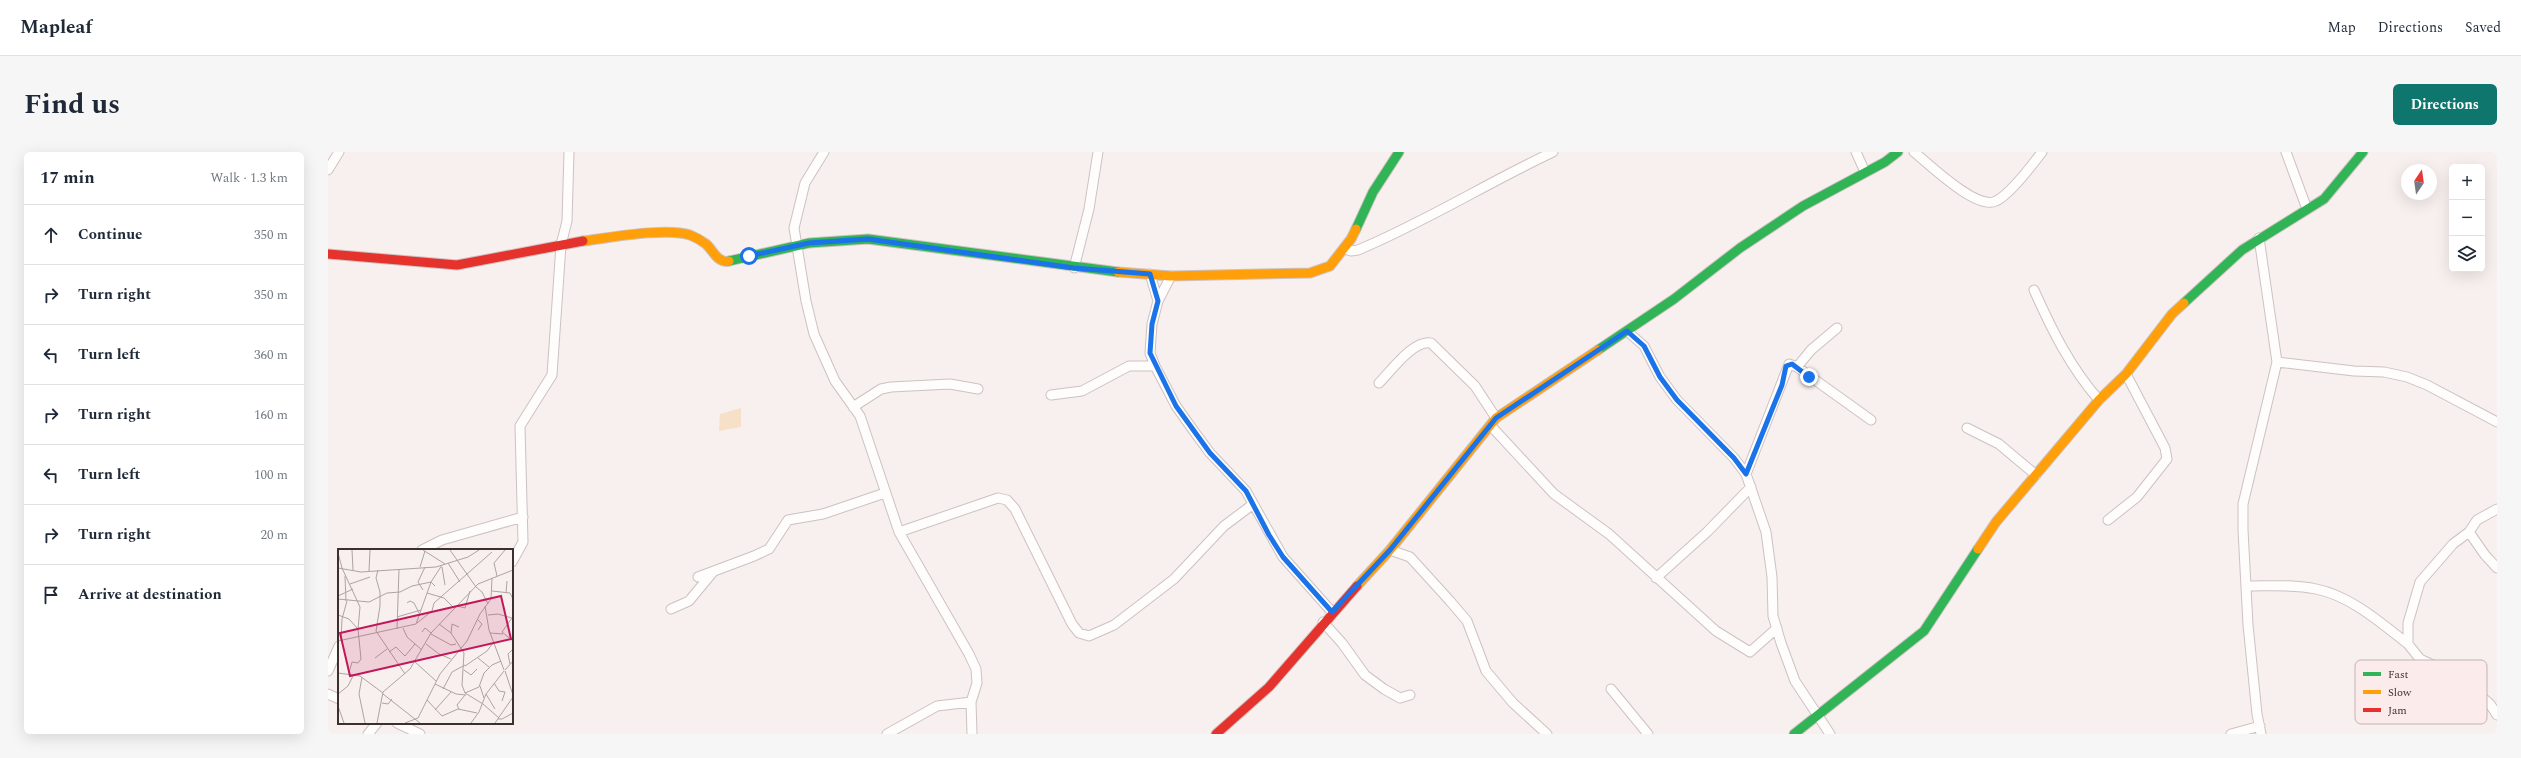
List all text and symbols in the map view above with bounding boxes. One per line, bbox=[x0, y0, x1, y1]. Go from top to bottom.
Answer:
text: Mapleaf bbox=[20, 13, 92, 42]
text: Map bbox=[2328, 17, 2356, 38]
text: Directions bbox=[2378, 17, 2443, 38]
text: Saved bbox=[2465, 17, 2501, 38]
text: Find us bbox=[24, 83, 120, 126]
button: Directions bbox=[2393, 84, 2497, 125]
north arrow bbox=[2401, 164, 2437, 200]
map controls bbox=[2449, 164, 2485, 272]
button: + bbox=[2449, 164, 2485, 200]
text: 17 min bbox=[40, 165, 95, 191]
text: Walk · 1.3 km bbox=[210, 168, 288, 188]
button: − bbox=[2449, 200, 2485, 236]
text: Continue bbox=[78, 223, 143, 246]
icon: ahead bbox=[40, 224, 62, 246]
text: 350 m bbox=[254, 225, 288, 245]
button: layers bbox=[2449, 236, 2485, 272]
route start bbox=[740, 247, 758, 265]
text: Turn right bbox=[78, 283, 151, 306]
icon: right bbox=[40, 284, 62, 306]
text: 350 m bbox=[254, 285, 288, 305]
text: Turn left bbox=[78, 343, 140, 366]
icon: left bbox=[40, 344, 62, 366]
text: 360 m bbox=[254, 345, 288, 365]
route end bbox=[1800, 368, 1818, 386]
text: Turn right bbox=[78, 403, 151, 426]
icon: right bbox=[40, 404, 62, 426]
text: 160 m bbox=[254, 405, 288, 425]
text: Turn left bbox=[78, 463, 140, 486]
icon: left bbox=[40, 464, 62, 486]
text: 100 m bbox=[254, 465, 288, 485]
text: Turn right bbox=[78, 523, 151, 546]
icon: right bbox=[40, 524, 62, 546]
text: 20 m bbox=[261, 525, 288, 545]
inset map bbox=[338, 549, 513, 724]
text: Arrive at destination bbox=[78, 583, 222, 606]
icon: arrive bbox=[40, 584, 62, 606]
legend bbox=[2355, 660, 2487, 724]
text: Fast bbox=[2388, 666, 2409, 683]
text: Slow bbox=[2388, 684, 2412, 701]
text: Jam bbox=[2388, 702, 2407, 719]

